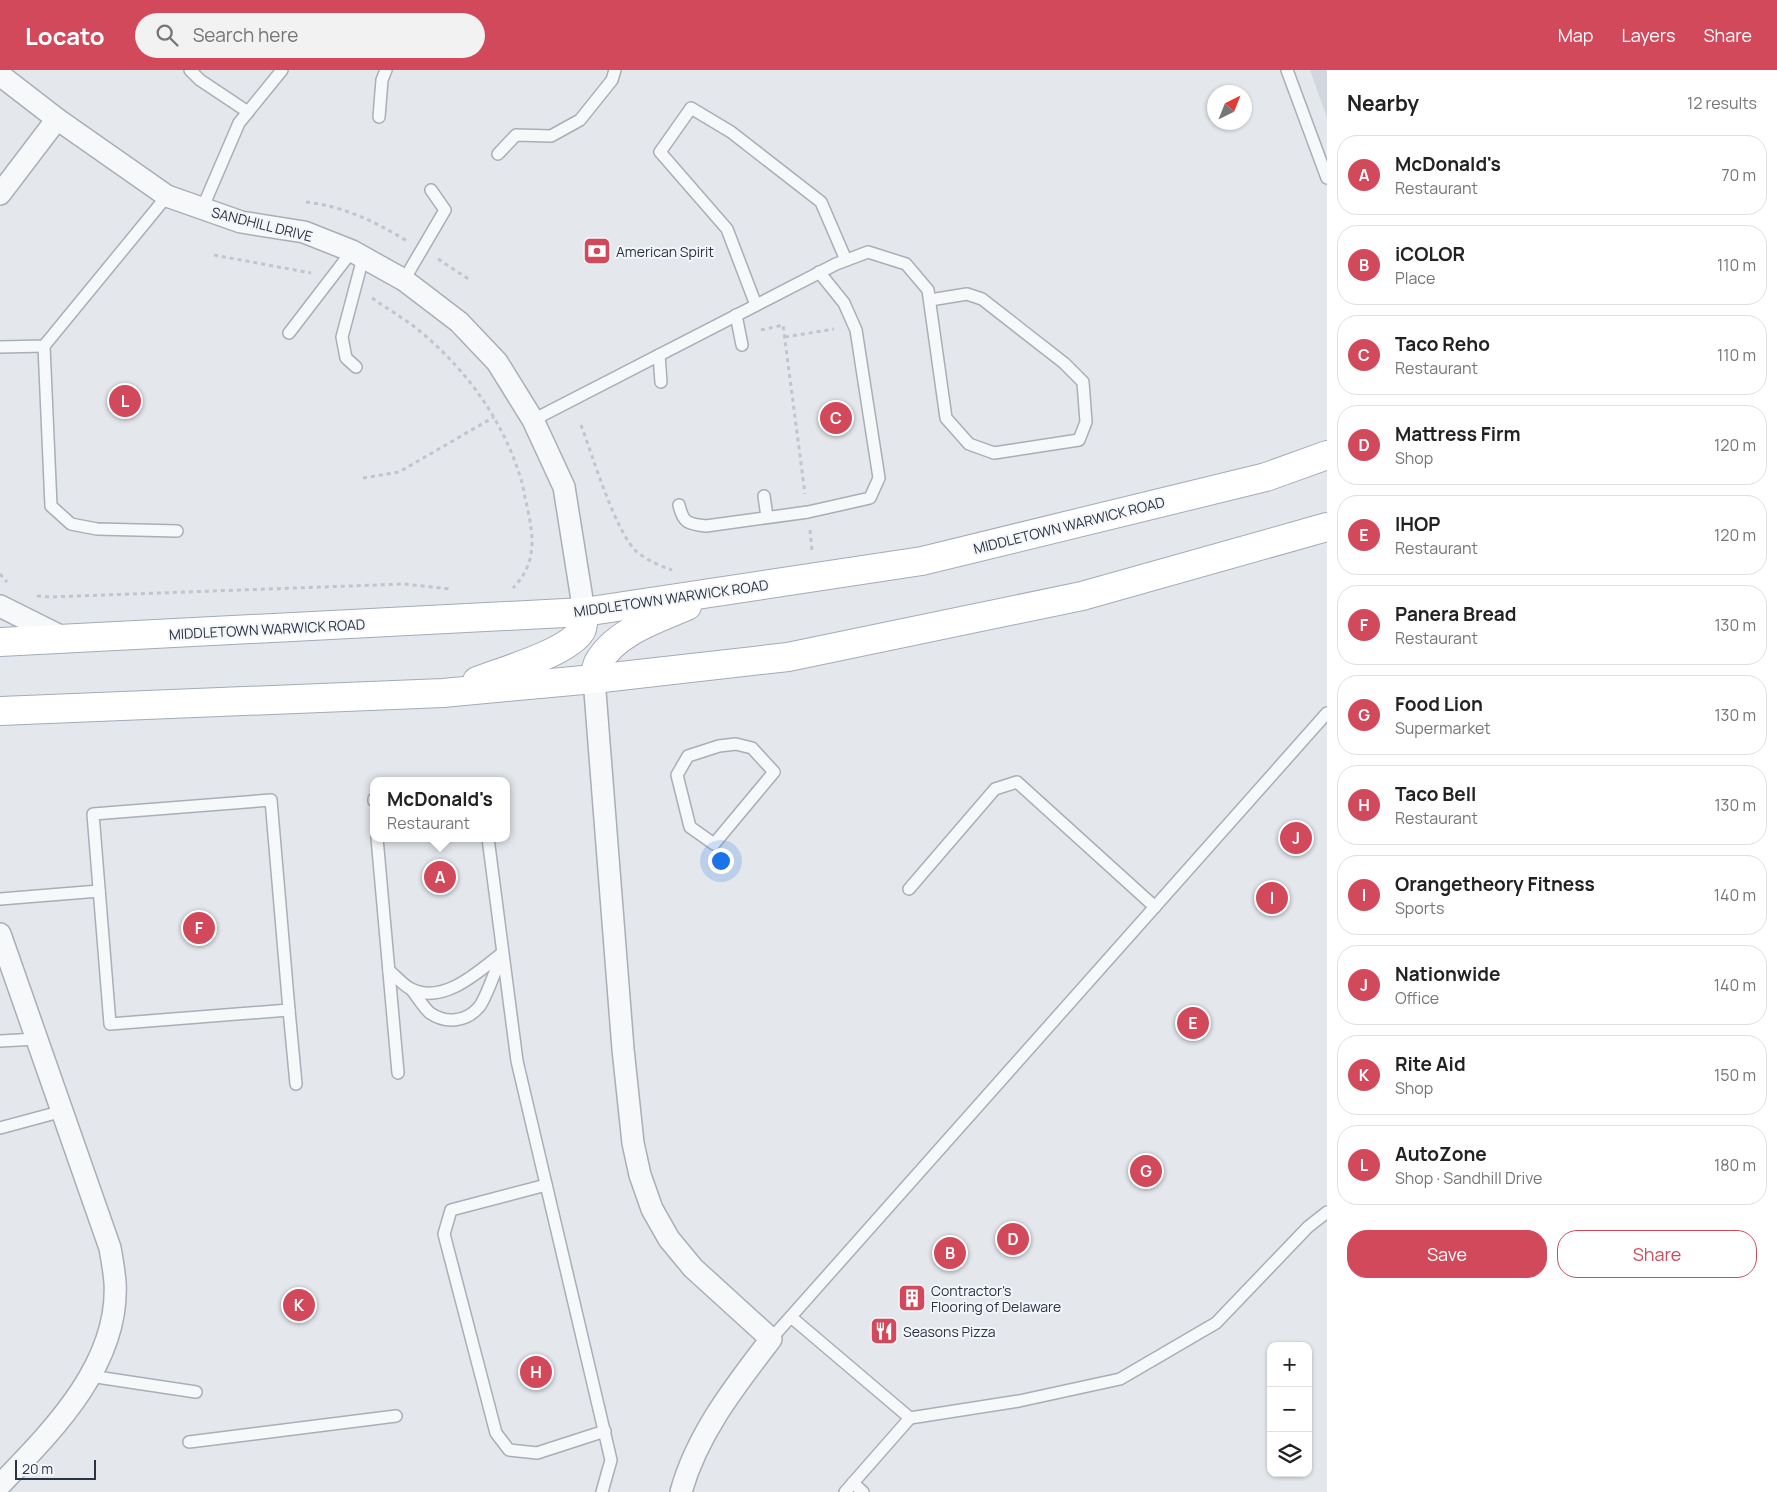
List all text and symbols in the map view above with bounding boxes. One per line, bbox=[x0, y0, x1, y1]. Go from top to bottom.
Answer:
search box bbox=[135, 13, 485, 58]
text: Locato bbox=[25, 19, 105, 52]
icon: search bbox=[153, 21, 181, 49]
text: Search here bbox=[193, 22, 298, 48]
text: Map bbox=[1558, 23, 1593, 47]
text: Layers bbox=[1621, 23, 1675, 47]
text: Share bbox=[1703, 23, 1752, 47]
north arrow bbox=[1207, 85, 1252, 130]
text: Nearby bbox=[1347, 89, 1419, 117]
text: 12 results bbox=[1687, 92, 1757, 114]
text: McDonald's bbox=[1395, 151, 1501, 177]
text: A bbox=[1359, 164, 1369, 186]
text: 70 m bbox=[1721, 164, 1756, 186]
text: Restaurant bbox=[1395, 177, 1478, 199]
street label: SANDHILL DRIVE bbox=[209, 202, 315, 246]
bank icon: American Spirit bbox=[582, 236, 612, 266]
text: iCOLOR bbox=[1395, 241, 1465, 267]
place label: American Spirit bbox=[616, 242, 714, 261]
text: B bbox=[1359, 254, 1369, 276]
text: 110 m bbox=[1717, 254, 1756, 276]
text: Place bbox=[1395, 267, 1435, 289]
text: Taco Reho bbox=[1395, 331, 1490, 357]
text: C bbox=[1358, 344, 1370, 366]
text: 110 m bbox=[1717, 344, 1756, 366]
text: Restaurant bbox=[1395, 357, 1478, 379]
pin: L bbox=[109, 382, 141, 420]
pin: C bbox=[820, 399, 852, 437]
text: Mattress Firm bbox=[1395, 421, 1521, 447]
text: D bbox=[1358, 434, 1370, 456]
text: 120 m bbox=[1714, 434, 1756, 456]
text: Shop bbox=[1395, 447, 1433, 469]
street label: MIDDLETOWN WARWICK ROAD bbox=[971, 492, 1167, 558]
text: IHOP bbox=[1395, 511, 1440, 537]
text: E bbox=[1359, 524, 1369, 546]
text: 120 m bbox=[1714, 524, 1756, 546]
text: Restaurant bbox=[1395, 537, 1478, 559]
street label: MIDDLETOWN WARWICK ROAD bbox=[572, 575, 770, 621]
text: Panera Bread bbox=[1395, 601, 1516, 627]
street label: MIDDLETOWN WARWICK ROAD bbox=[168, 614, 366, 644]
text: F bbox=[1360, 614, 1368, 636]
text: 130 m bbox=[1714, 614, 1756, 636]
text: Restaurant bbox=[1395, 627, 1478, 649]
text: Food Lion bbox=[1395, 691, 1483, 717]
text: G bbox=[1358, 704, 1370, 726]
text: 130 m bbox=[1714, 704, 1756, 726]
text: Supermarket bbox=[1395, 717, 1491, 739]
popup bbox=[370, 777, 510, 842]
text: Taco Bell bbox=[1395, 781, 1476, 807]
text: McDonald's bbox=[387, 786, 493, 812]
text: H bbox=[1358, 794, 1370, 816]
text: 130 m bbox=[1714, 794, 1756, 816]
text: Restaurant bbox=[1395, 807, 1478, 829]
text: Restaurant bbox=[387, 812, 470, 834]
pin: J bbox=[1280, 819, 1312, 857]
your location bbox=[708, 848, 734, 874]
pin: A bbox=[424, 858, 456, 896]
text: Orangetheory Fitness bbox=[1395, 871, 1595, 897]
pin: I bbox=[1256, 879, 1288, 917]
text: I bbox=[1362, 884, 1366, 906]
text: 140 m bbox=[1714, 884, 1756, 906]
text: Sports bbox=[1395, 897, 1444, 919]
pin: F bbox=[183, 909, 215, 947]
text: Nationwide bbox=[1395, 961, 1501, 987]
text: J bbox=[1360, 974, 1368, 996]
text: 140 m bbox=[1714, 974, 1756, 996]
text: Office bbox=[1395, 987, 1439, 1009]
pin: E bbox=[1177, 1004, 1209, 1042]
text: Rite Aid bbox=[1395, 1051, 1466, 1077]
text: K bbox=[1359, 1064, 1369, 1086]
text: 150 m bbox=[1714, 1064, 1756, 1086]
text: Shop bbox=[1395, 1077, 1433, 1099]
text: AutoZone bbox=[1395, 1141, 1487, 1167]
pin: G bbox=[1130, 1152, 1162, 1190]
text: L bbox=[1360, 1154, 1368, 1176]
text: 180 m bbox=[1714, 1154, 1756, 1176]
text: Shop · Sandhill Drive bbox=[1395, 1167, 1542, 1189]
pin: D bbox=[997, 1220, 1029, 1258]
button: Save bbox=[1347, 1230, 1547, 1278]
button: Share bbox=[1557, 1230, 1757, 1278]
pin: B bbox=[934, 1234, 966, 1272]
place label: Contractor's Flooring of Delaware bbox=[931, 1281, 1061, 1316]
building icon: Contractor's Flooring of Delaware bbox=[897, 1283, 927, 1313]
pin: K bbox=[283, 1286, 315, 1324]
restaurant icon: Seasons Pizza bbox=[869, 1316, 899, 1346]
place label: Seasons Pizza bbox=[903, 1322, 995, 1341]
map controls bbox=[1267, 1342, 1312, 1477]
button: + bbox=[1267, 1342, 1312, 1387]
pin: H bbox=[520, 1353, 552, 1391]
button: − bbox=[1267, 1387, 1312, 1432]
button: layers bbox=[1267, 1432, 1312, 1477]
scale bar bbox=[15, 1457, 96, 1480]
text: 20 m bbox=[22, 1459, 53, 1478]

